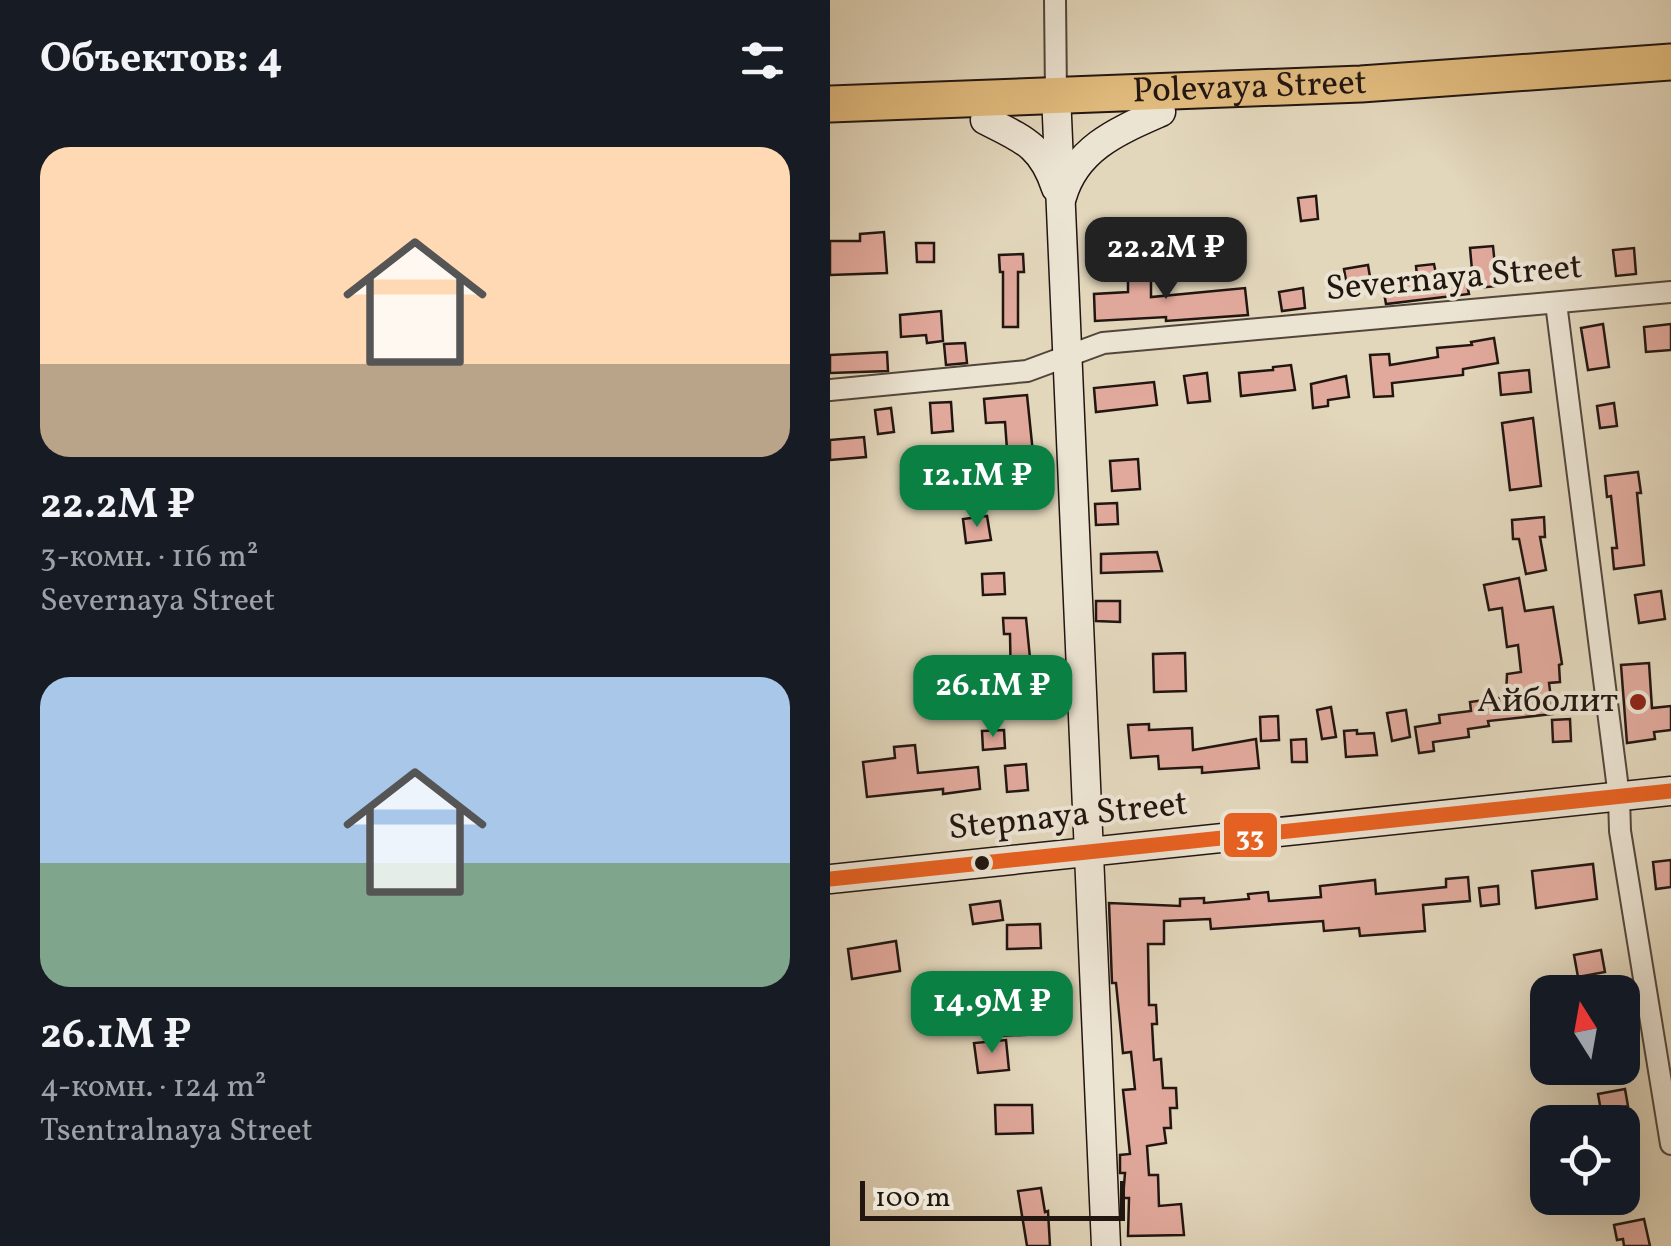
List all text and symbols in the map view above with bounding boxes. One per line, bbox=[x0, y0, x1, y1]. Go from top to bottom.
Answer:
text: Объектов: 4 bbox=[40, 31, 283, 90]
icon: filters bbox=[735, 33, 790, 88]
street label: Polevaya Street bbox=[1132, 60, 1368, 117]
icon: home bbox=[325, 212, 505, 392]
pin: 22.2M ₽ bbox=[1074, 217, 1258, 302]
text: 22.2M ₽ bbox=[1107, 227, 1225, 271]
street label: Severnaya Street bbox=[1324, 244, 1584, 314]
pin: 12.1M ₽ bbox=[885, 445, 1069, 530]
text: 12.1M ₽ bbox=[922, 455, 1032, 499]
text: 22.2M ₽ bbox=[40, 477, 195, 536]
text: 3-комн. · 116 m² bbox=[40, 536, 259, 580]
text: Severnaya Street bbox=[40, 580, 275, 624]
pin: 26.1M ₽ bbox=[901, 655, 1085, 740]
text: 26.1M ₽ bbox=[935, 665, 1051, 709]
place label: Айболит bbox=[1477, 678, 1618, 726]
marker: Айболит bbox=[1627, 691, 1649, 713]
icon: home bbox=[325, 742, 505, 922]
street label: Stepnaya Street bbox=[946, 781, 1190, 853]
line badge: 33 bbox=[1222, 811, 1279, 859]
text: 33 bbox=[1236, 818, 1264, 857]
unlabelled marker bbox=[972, 853, 992, 873]
pin: 14.9M ₽ bbox=[900, 971, 1084, 1056]
north arrow bbox=[1530, 975, 1640, 1085]
map controls bbox=[1530, 975, 1640, 1215]
text: 14.9M ₽ bbox=[933, 981, 1051, 1025]
text: 26.1M ₽ bbox=[40, 1007, 192, 1066]
text: 4-комн. · 124 m² bbox=[40, 1066, 267, 1110]
button: locate bbox=[1530, 1105, 1640, 1215]
text: Tsentralnaya Street bbox=[40, 1110, 313, 1154]
scale bar bbox=[860, 1176, 1125, 1220]
text: 100 m bbox=[875, 1179, 950, 1218]

